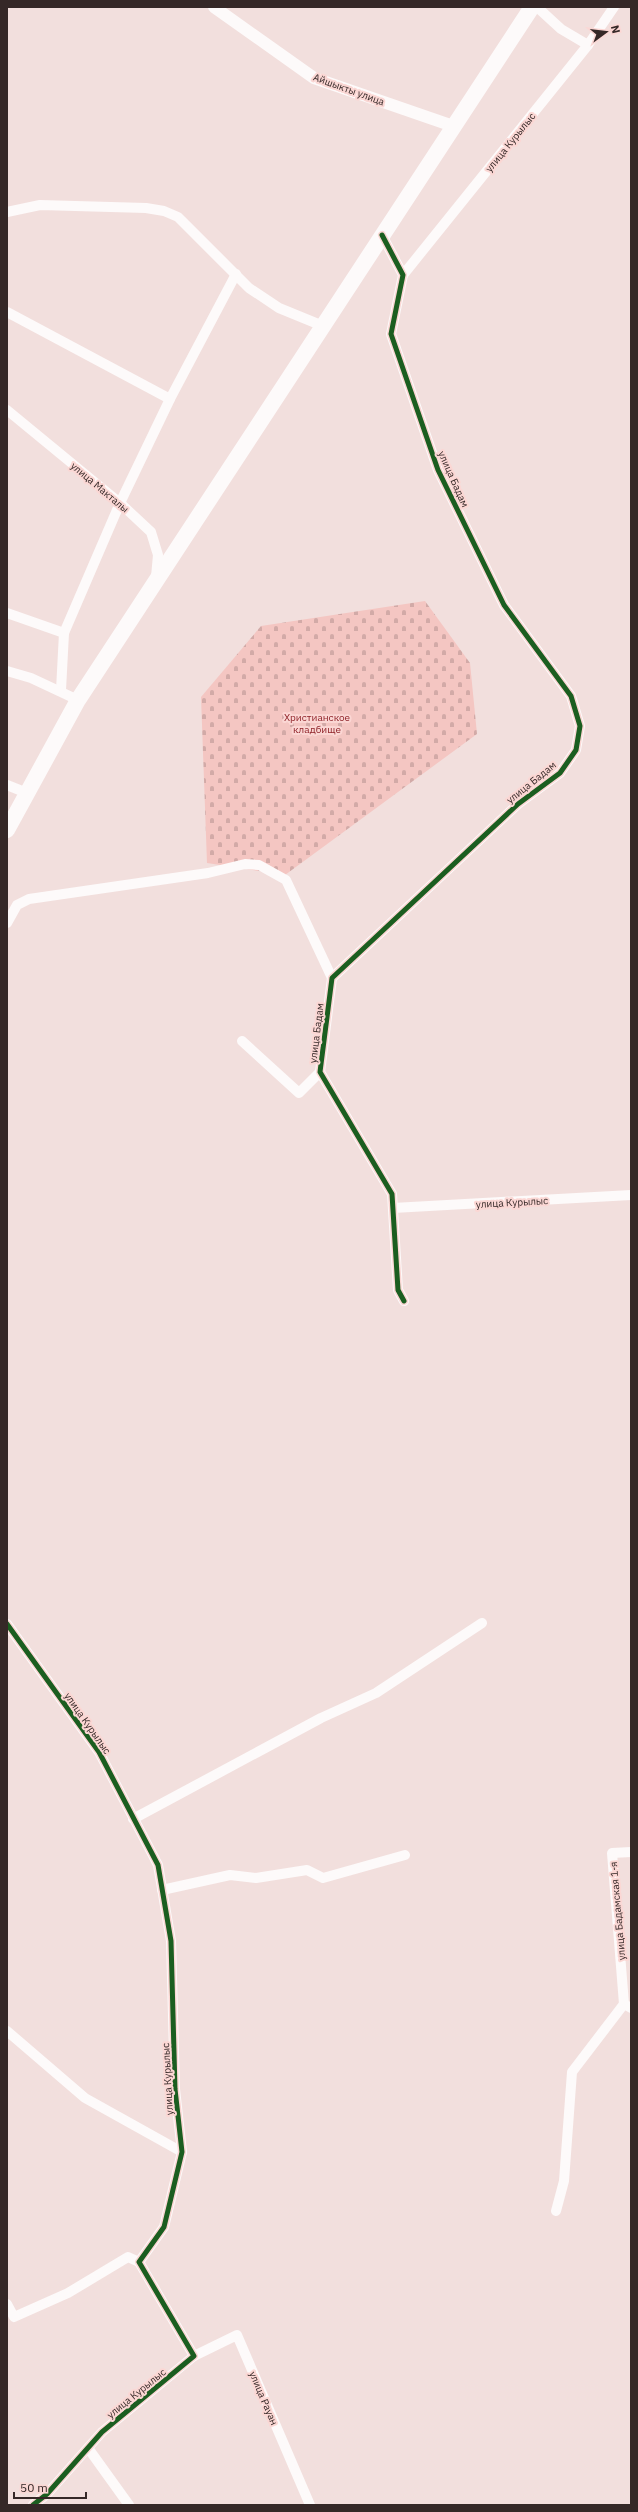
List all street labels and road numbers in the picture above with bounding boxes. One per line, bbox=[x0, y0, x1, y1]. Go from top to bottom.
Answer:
street label: Айшыкты улица bbox=[311, 71, 387, 109]
street label: улица Курылыс bbox=[483, 110, 538, 175]
street label: улица Бадам bbox=[435, 449, 472, 509]
street label: улица Макталы bbox=[68, 459, 131, 515]
street label: улица Бадам bbox=[504, 758, 559, 806]
street label: улица Бадам bbox=[306, 1002, 327, 1064]
street label: улица Курылыс bbox=[476, 1194, 549, 1211]
street label: улица Курылыс bbox=[62, 1690, 114, 1757]
street label: улица Бадамская 1-я bbox=[607, 1861, 628, 1961]
street label: улица Курылыс bbox=[159, 2042, 176, 2115]
street label: улица Курылыс bbox=[104, 2366, 169, 2421]
street label: улица Рауан bbox=[246, 2369, 281, 2427]

